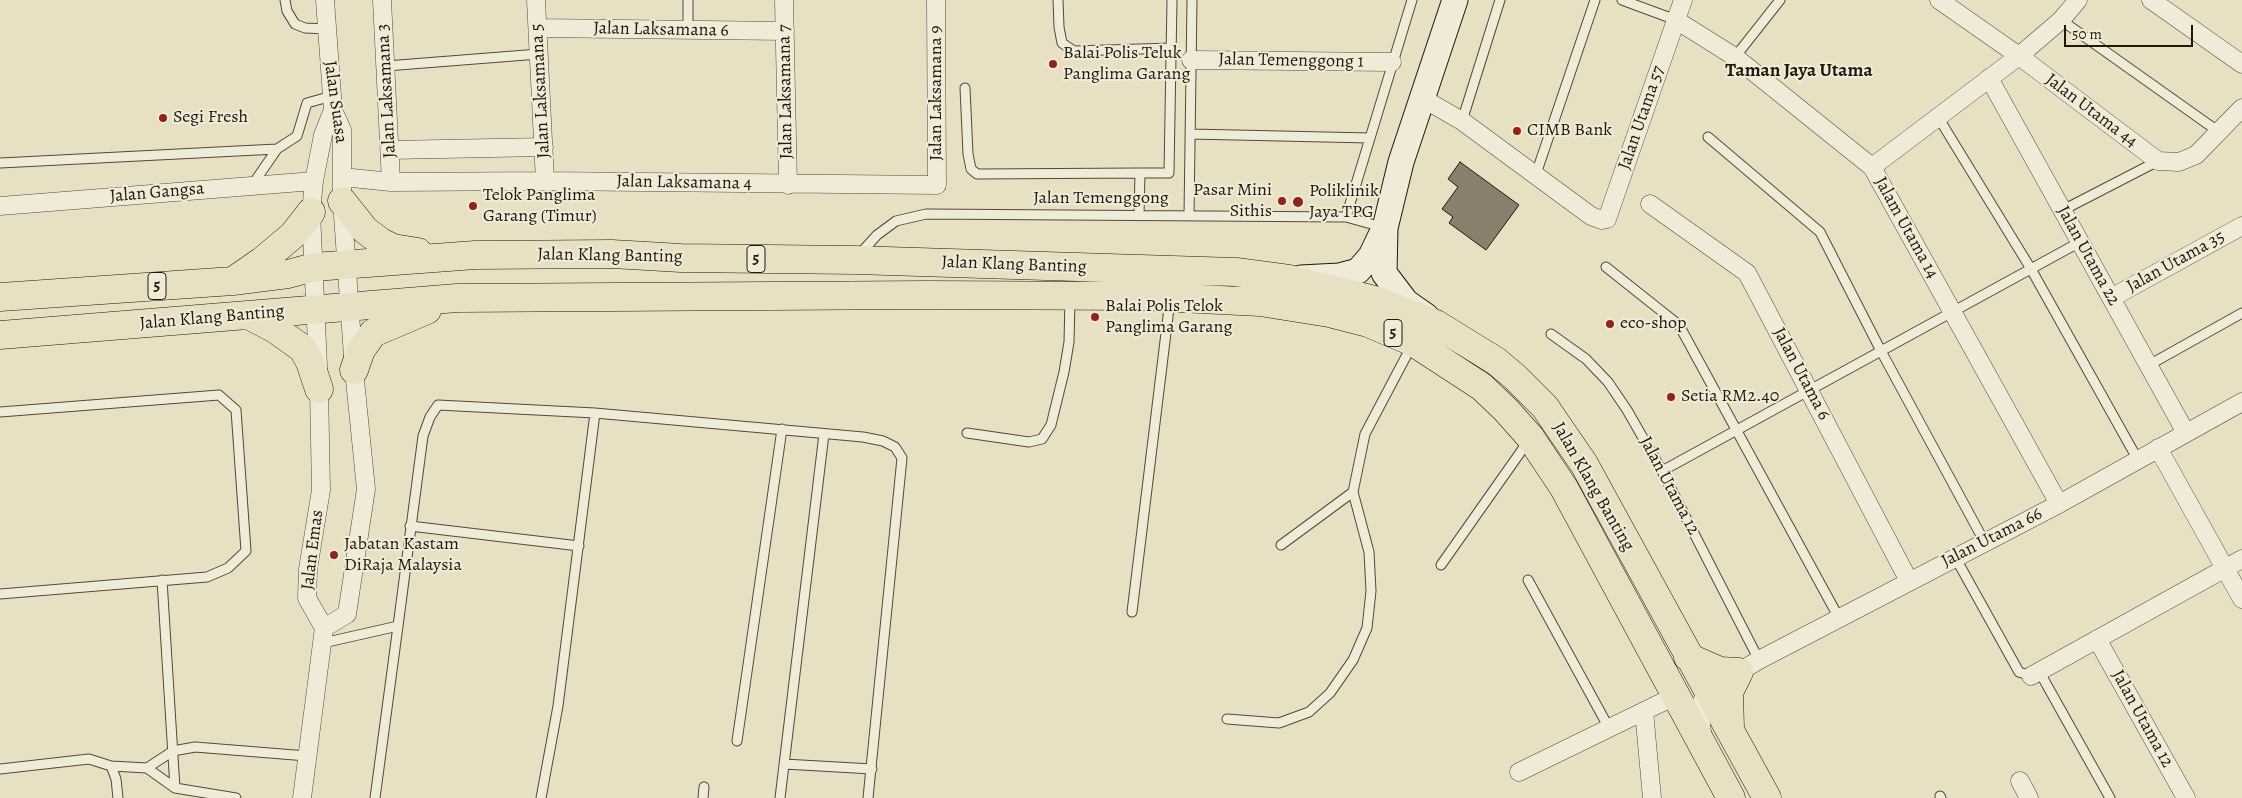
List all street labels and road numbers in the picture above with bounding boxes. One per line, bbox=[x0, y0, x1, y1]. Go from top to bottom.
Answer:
street label: Jalan Laksamana 6 bbox=[593, 18, 729, 42]
street label: Jalan Laksamana 3 bbox=[373, 23, 401, 159]
street label: Jalan Laksamana 5 bbox=[527, 23, 555, 159]
street label: Jalan Laksamana 7 bbox=[774, 24, 798, 160]
street label: Jalan Laksamana 9 bbox=[926, 25, 948, 161]
street label: Jalan Temenggong 1 bbox=[1218, 49, 1364, 73]
street label: Jalan Suasa bbox=[319, 59, 351, 145]
street label: Jalan Utama 57 bbox=[1614, 63, 1670, 173]
street label: Jalan Utama 44 bbox=[2041, 69, 2141, 153]
street label: Jalan Laksamana 4 bbox=[616, 171, 752, 195]
street label: Jalam Utama 14 bbox=[1869, 173, 1943, 283]
street label: Jalan Gangsa bbox=[109, 178, 205, 208]
street label: Jalan Temenggong bbox=[1033, 188, 1169, 210]
street label: Jalan Utama 22 bbox=[2052, 202, 2124, 310]
street label: Jalan Utama 35 bbox=[2123, 226, 2229, 298]
street label: Jalan Klang Banting bbox=[537, 244, 683, 268]
road number: 5 bbox=[747, 245, 765, 272]
street label: Jalan Klang Banting bbox=[941, 252, 1087, 278]
road number: 5 bbox=[148, 272, 166, 300]
street label: Jalan Klang Banting bbox=[139, 301, 285, 335]
road number: 5 bbox=[1384, 319, 1402, 346]
street label: Jalan Utama 6 bbox=[1768, 324, 1834, 424]
street label: Jalan Klang Banting bbox=[1547, 419, 1639, 555]
street label: Jalan Utama 12 bbox=[1634, 433, 1704, 539]
street label: Jalan Utama 66 bbox=[1938, 503, 2046, 573]
street label: Jalan Emas bbox=[297, 509, 329, 591]
street label: Jalan Utama 12 bbox=[2106, 666, 2178, 772]

